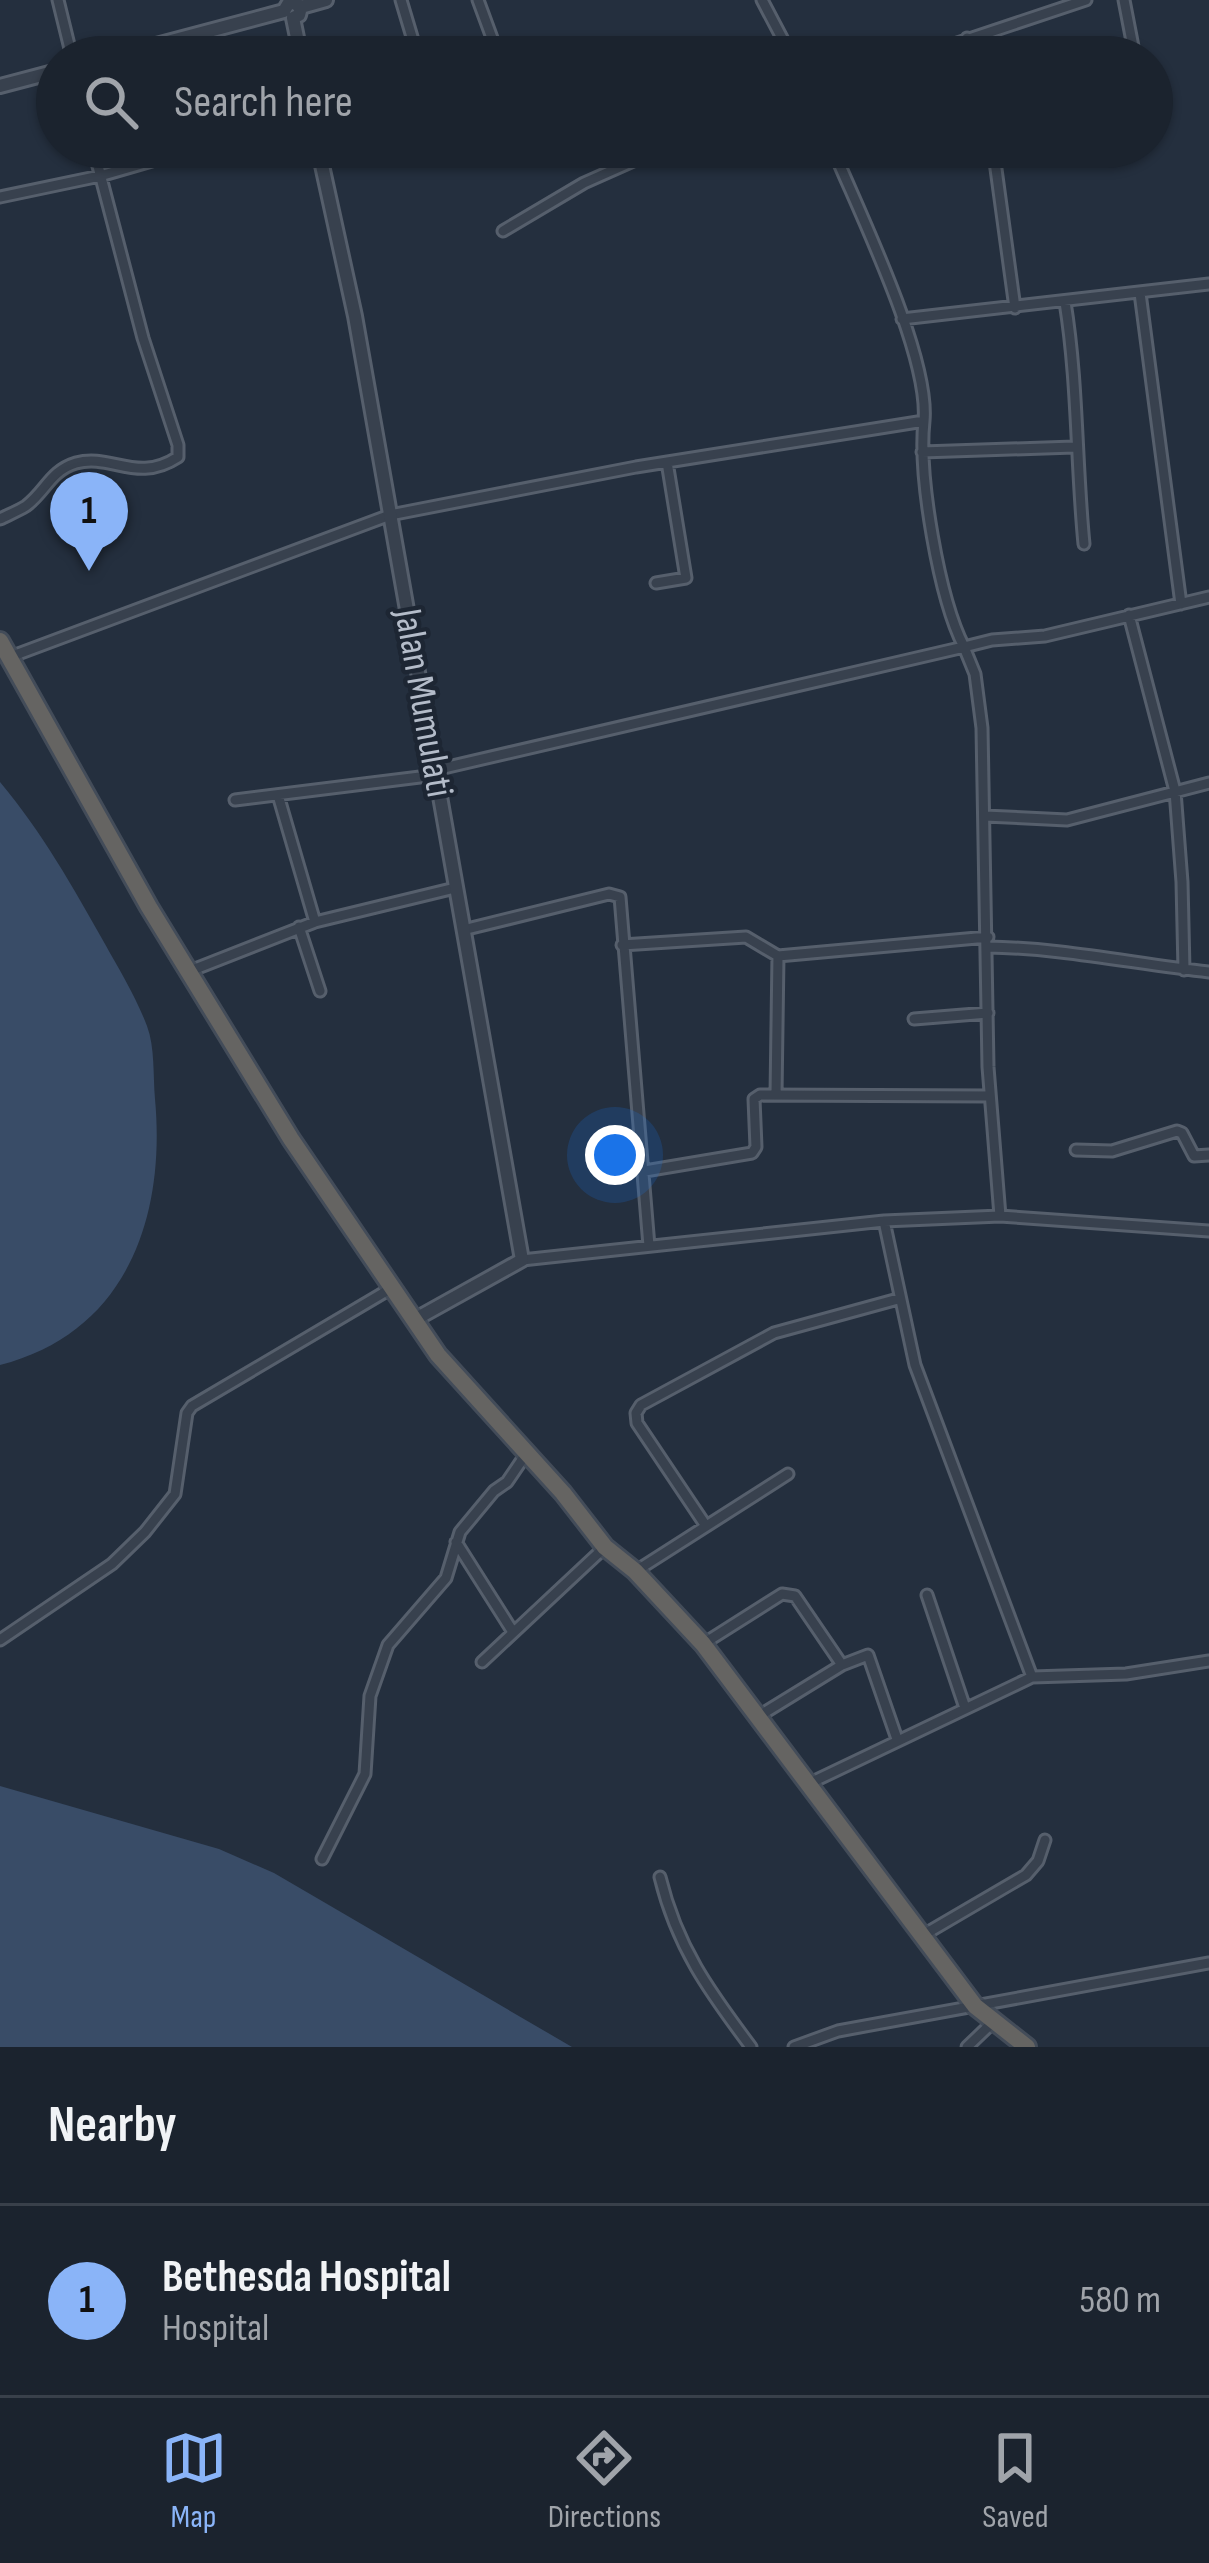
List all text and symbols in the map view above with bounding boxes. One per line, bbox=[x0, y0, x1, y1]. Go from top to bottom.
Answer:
search box bbox=[36, 36, 1173, 168]
icon: search bbox=[78, 69, 144, 135]
text: Search here bbox=[174, 75, 353, 130]
pin: 1 bbox=[50, 472, 128, 571]
street label: Jalan Mumulati bbox=[383, 604, 463, 801]
your location bbox=[585, 1125, 645, 1185]
text: Nearby bbox=[48, 2095, 177, 2156]
text: Bethesda Hospital bbox=[162, 2250, 451, 2305]
text: 1 bbox=[79, 2277, 95, 2324]
text: 580 m bbox=[1080, 2277, 1161, 2324]
text: Hospital bbox=[162, 2305, 269, 2352]
tab: Map bbox=[161, 2425, 227, 2537]
tab: Directions bbox=[548, 2425, 661, 2537]
tab: Saved bbox=[982, 2425, 1048, 2537]

